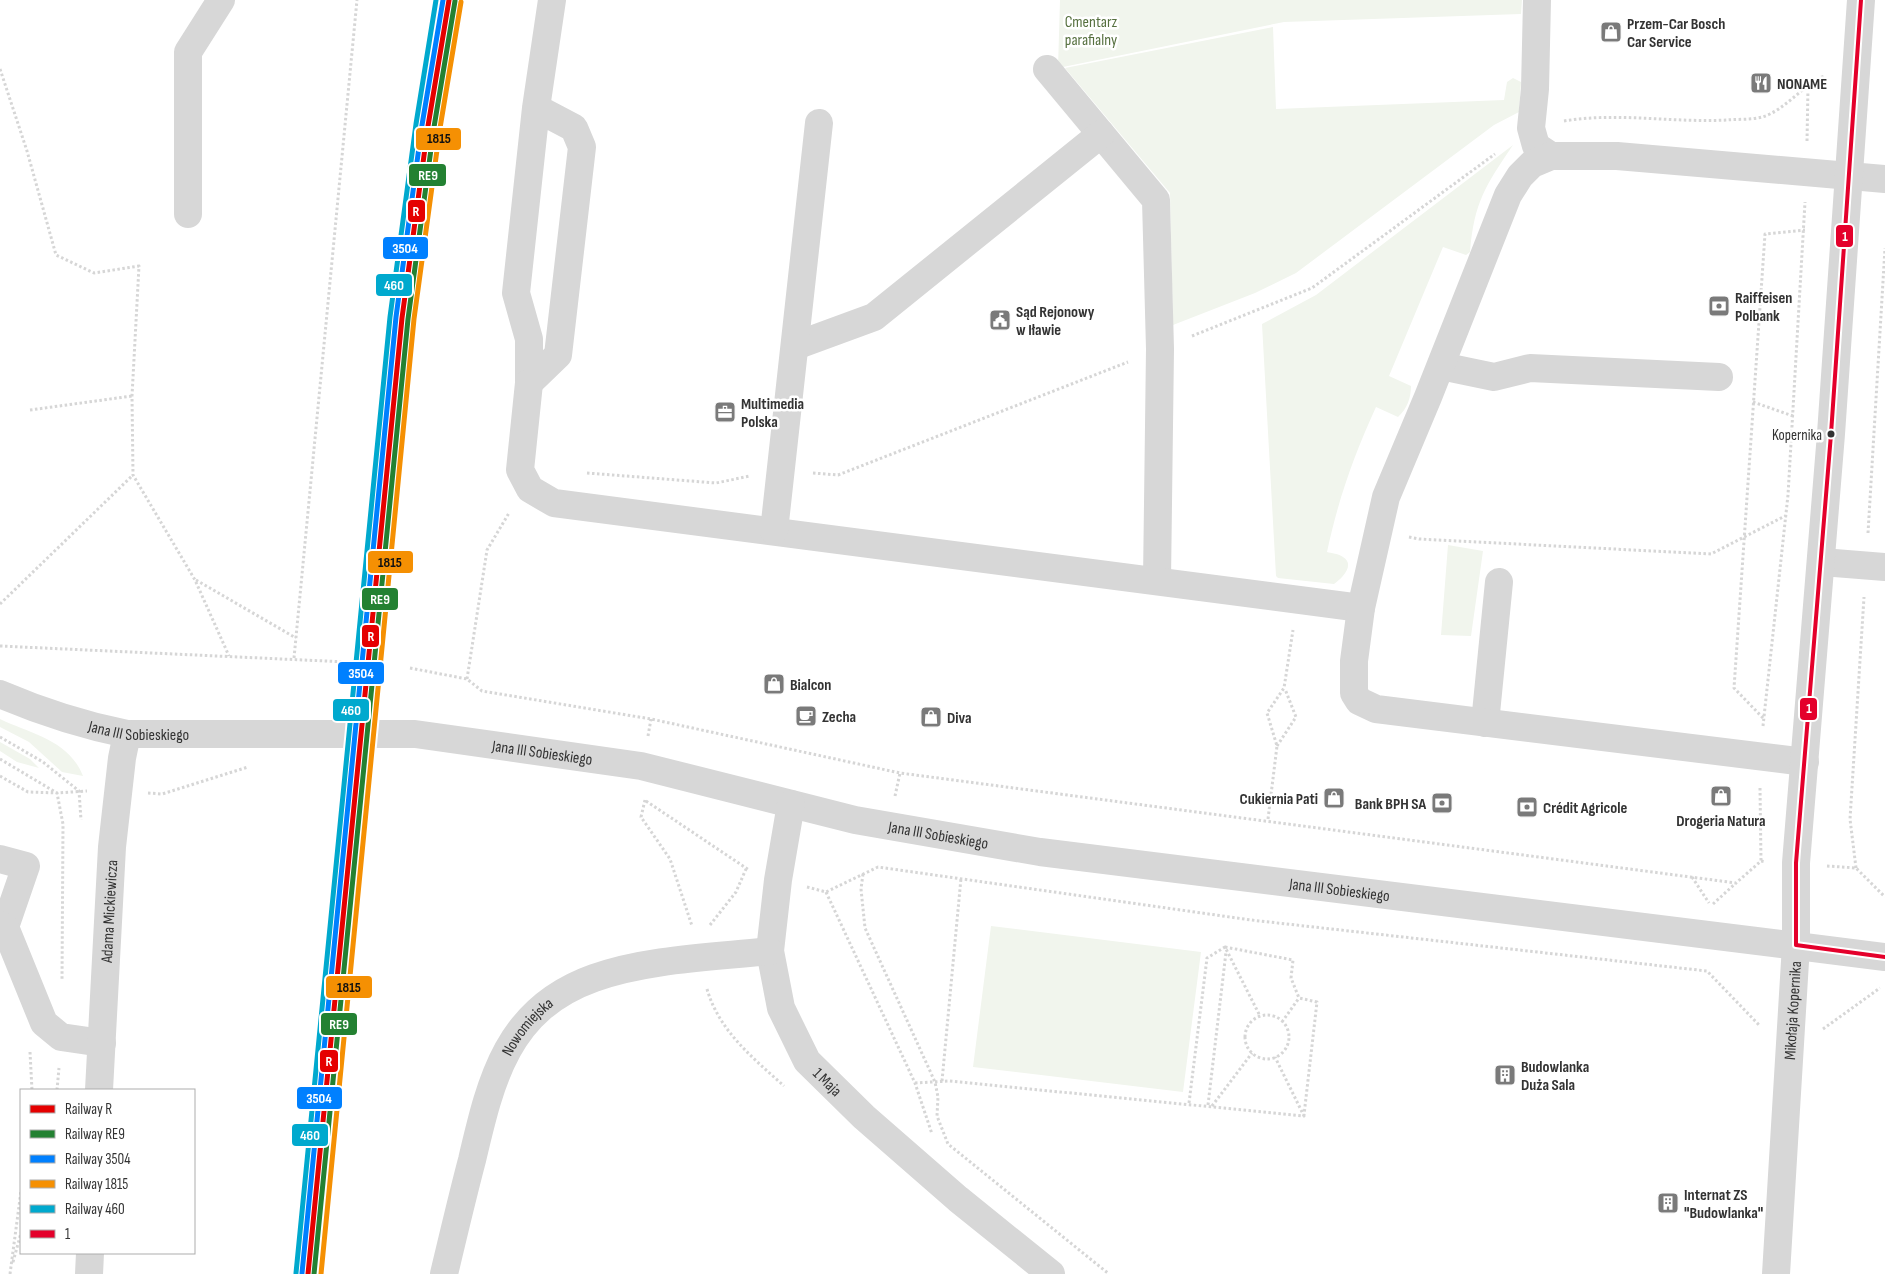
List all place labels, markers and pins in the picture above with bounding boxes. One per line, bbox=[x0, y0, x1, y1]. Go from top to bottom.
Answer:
place label: Przem-Car Bosch Car Service bbox=[1627, 15, 1725, 52]
shop icon: Przem-Car Bosch Car Service bbox=[1599, 20, 1623, 44]
restaurant icon: NONAME bbox=[1749, 71, 1773, 95]
place label: NONAME bbox=[1777, 75, 1827, 94]
place label: Raiffeisen Polbank bbox=[1735, 289, 1792, 326]
bank icon: Raiffeisen Polbank bbox=[1707, 294, 1731, 318]
place label: Sąd Rejonowy w Iławie bbox=[1016, 303, 1095, 340]
public building icon: Sąd Rejonowy w Iławie bbox=[988, 308, 1012, 332]
place label: Multimedia Polska bbox=[741, 395, 804, 432]
office icon: Multimedia Polska bbox=[713, 400, 737, 424]
place label: Kopernika bbox=[1772, 426, 1822, 445]
marker: Kopernika bbox=[1826, 429, 1836, 439]
shop icon: Bialcon bbox=[762, 672, 786, 696]
place label: Bialcon bbox=[790, 676, 831, 695]
cafe icon: Zecha bbox=[794, 704, 818, 728]
shop icon: Diva bbox=[919, 705, 943, 729]
place label: Zecha bbox=[822, 708, 856, 727]
place label: Diva bbox=[947, 709, 972, 728]
shop icon: Drogeria Natura bbox=[1709, 784, 1733, 808]
shop icon: Cukiernia Pati bbox=[1322, 786, 1346, 810]
place label: Cukiernia Pati bbox=[1240, 790, 1318, 809]
bank icon: Bank BPH SA bbox=[1430, 791, 1454, 815]
place label: Bank BPH SA bbox=[1355, 795, 1426, 814]
bank icon: Crédit Agricole bbox=[1515, 795, 1539, 819]
place label: Crédit Agricole bbox=[1543, 799, 1627, 818]
place label: Drogeria Natura bbox=[1676, 812, 1766, 831]
place label: Budowlanka Duża Sala bbox=[1521, 1058, 1589, 1095]
building icon: Budowlanka Duża Sala bbox=[1493, 1063, 1517, 1087]
place label: Internat ZS "Budowlanka" bbox=[1684, 1186, 1763, 1223]
building icon: Internat ZS "Budowlanka" bbox=[1656, 1191, 1680, 1215]

